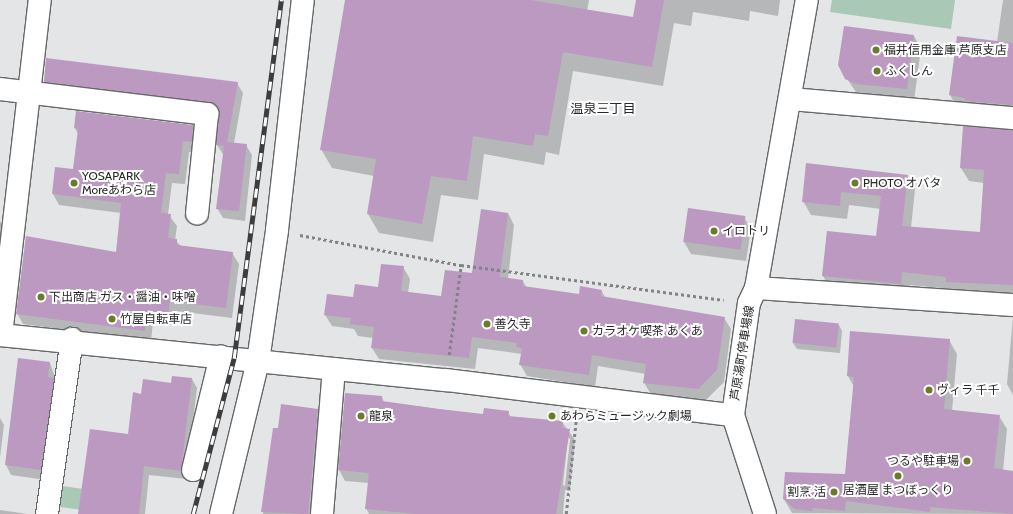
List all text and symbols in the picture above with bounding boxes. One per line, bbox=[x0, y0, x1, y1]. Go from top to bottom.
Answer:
place label: 福井信用金庫 芦原支店 bbox=[884, 43, 1007, 57]
marker: 福井信用金庫 芦原支店 bbox=[871, 45, 881, 55]
place label: ふくしん bbox=[885, 64, 933, 78]
marker: ふくしん bbox=[872, 66, 882, 76]
district label: 温泉三丁目 bbox=[571, 100, 635, 116]
place label: YOSAPARK Moreあわら店 bbox=[82, 169, 156, 197]
place label: PHOTO オバタ bbox=[863, 176, 941, 190]
marker: YOSAPARK Moreあわら店 bbox=[69, 178, 79, 188]
marker: PHOTO オバタ bbox=[850, 178, 860, 188]
place label: イロトリ bbox=[722, 224, 770, 238]
marker: イロトリ bbox=[709, 226, 719, 236]
place label: 下出商店 ガス・醤油・味噌 bbox=[49, 290, 196, 304]
marker: 下出商店 ガス・醤油・味噌 bbox=[36, 292, 46, 302]
street label: 芦原湯町停車場線 bbox=[727, 304, 757, 402]
place label: 竹屋自転車店 bbox=[120, 312, 192, 326]
marker: 竹屋自転車店 bbox=[107, 314, 117, 324]
place label: 善久寺 bbox=[495, 317, 531, 331]
marker: 善久寺 bbox=[482, 319, 492, 329]
place label: カラオケ喫茶 あくあ bbox=[592, 324, 703, 338]
marker: カラオケ喫茶 あくあ bbox=[579, 326, 589, 336]
place label: ヴィラ 千千 bbox=[937, 383, 1000, 397]
marker: ヴィラ 千千 bbox=[924, 385, 934, 395]
place label: 龍泉 bbox=[369, 409, 393, 423]
place label: あわらミュージック劇場 bbox=[560, 409, 692, 423]
marker: 龍泉 bbox=[356, 411, 366, 421]
marker: あわらミュージック劇場 bbox=[547, 411, 557, 421]
place label: つるや駐車場 bbox=[887, 454, 959, 468]
marker: つるや駐車場 bbox=[962, 456, 972, 466]
marker: 居酒屋 まつぼっくり bbox=[893, 471, 903, 481]
place label: 居酒屋 まつぼっくり bbox=[843, 483, 953, 497]
place label: 割烹 活 bbox=[787, 485, 826, 499]
marker: 割烹 活 bbox=[829, 487, 839, 497]

